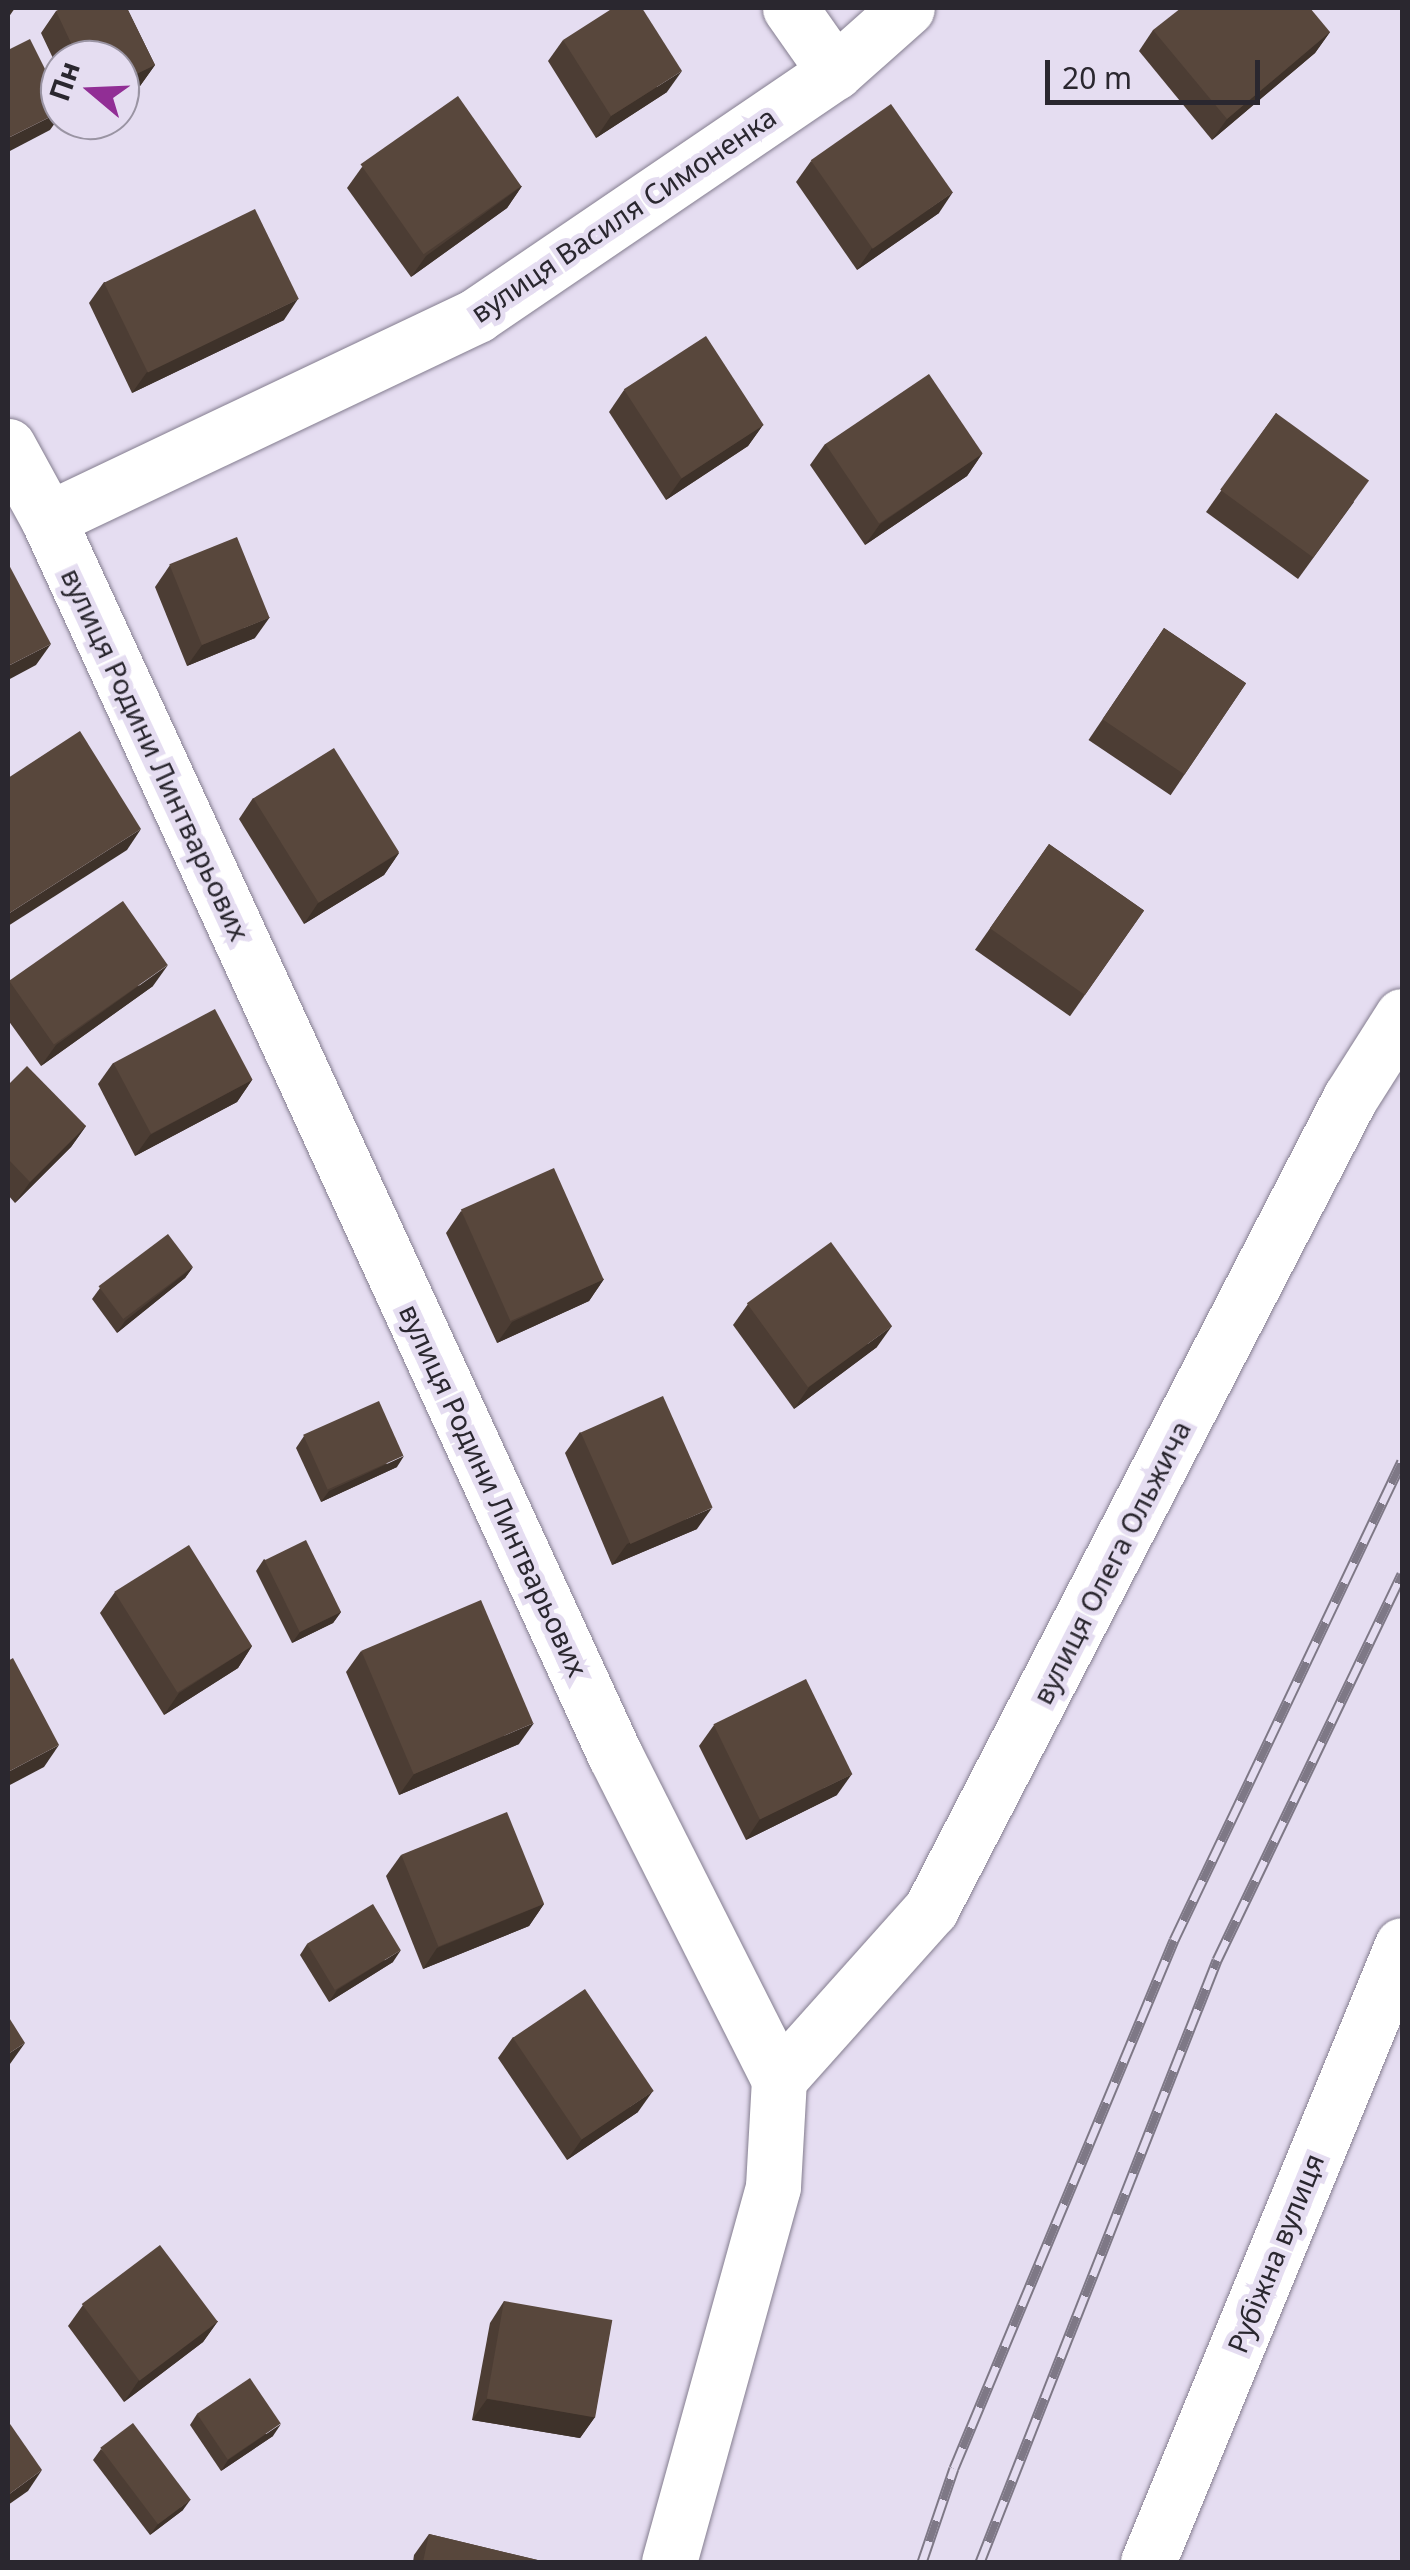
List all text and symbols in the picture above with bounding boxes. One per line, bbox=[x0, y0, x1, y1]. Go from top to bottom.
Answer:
north arrow bbox=[40, 40, 140, 140]
scale bar bbox=[1050, 40, 1265, 102]
text: Пн bbox=[39, 56, 88, 106]
text: 20 m bbox=[1062, 57, 1132, 98]
street label: вулиця Василя Симоненка bbox=[464, 99, 782, 329]
street label: вулиця Родини Линтварьових bbox=[55, 563, 257, 945]
street label: вулиця Родини Линтварьових bbox=[393, 1299, 595, 1681]
street label: вулиця Олега Ольжича bbox=[1025, 1415, 1197, 1709]
street label: Рубіжна вулиця bbox=[1220, 2148, 1330, 2358]

